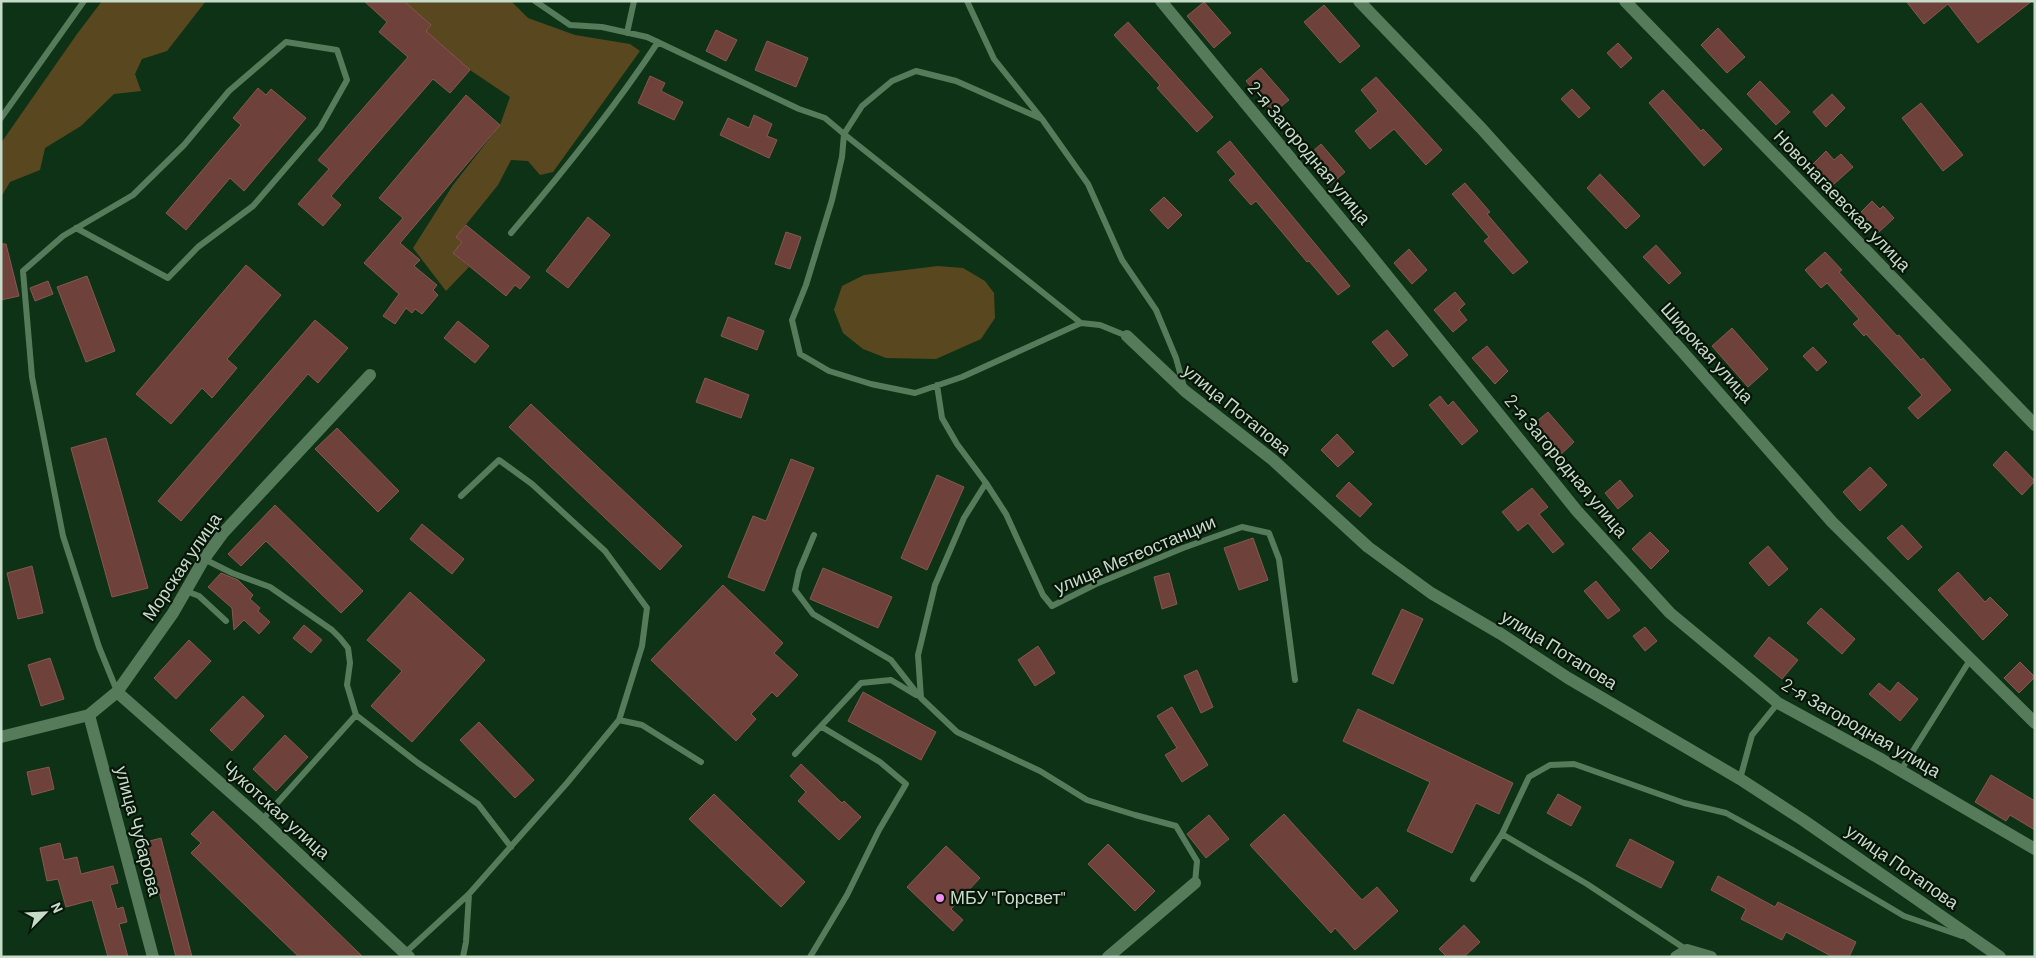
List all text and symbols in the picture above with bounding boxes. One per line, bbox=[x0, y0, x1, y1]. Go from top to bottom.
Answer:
street label: 2-я Загородная улица bbox=[1243, 76, 1377, 229]
street label: Новонагаевская улица bbox=[1770, 125, 1917, 276]
street label: Широкая улица bbox=[1657, 298, 1759, 408]
street label: улица Потапова bbox=[1179, 359, 1297, 460]
street label: 2-я Загородная улица bbox=[1500, 389, 1634, 542]
street label: Морская улица bbox=[137, 508, 226, 625]
street label: улица Метеостанции bbox=[1051, 510, 1219, 598]
street label: улица Потапова bbox=[1497, 605, 1623, 694]
street label: 2-я Загородная улица bbox=[1778, 673, 1946, 782]
street label: Чукотская улица bbox=[218, 755, 336, 864]
street label: улица Чубарова bbox=[111, 763, 167, 899]
street label: улица Потапова bbox=[1842, 819, 1964, 914]
place label: МБУ "Горсвет" bbox=[950, 886, 1066, 908]
north arrow bbox=[20, 888, 70, 938]
marker: МБУ "Горсвет" bbox=[934, 892, 946, 904]
text: N bbox=[48, 900, 67, 915]

